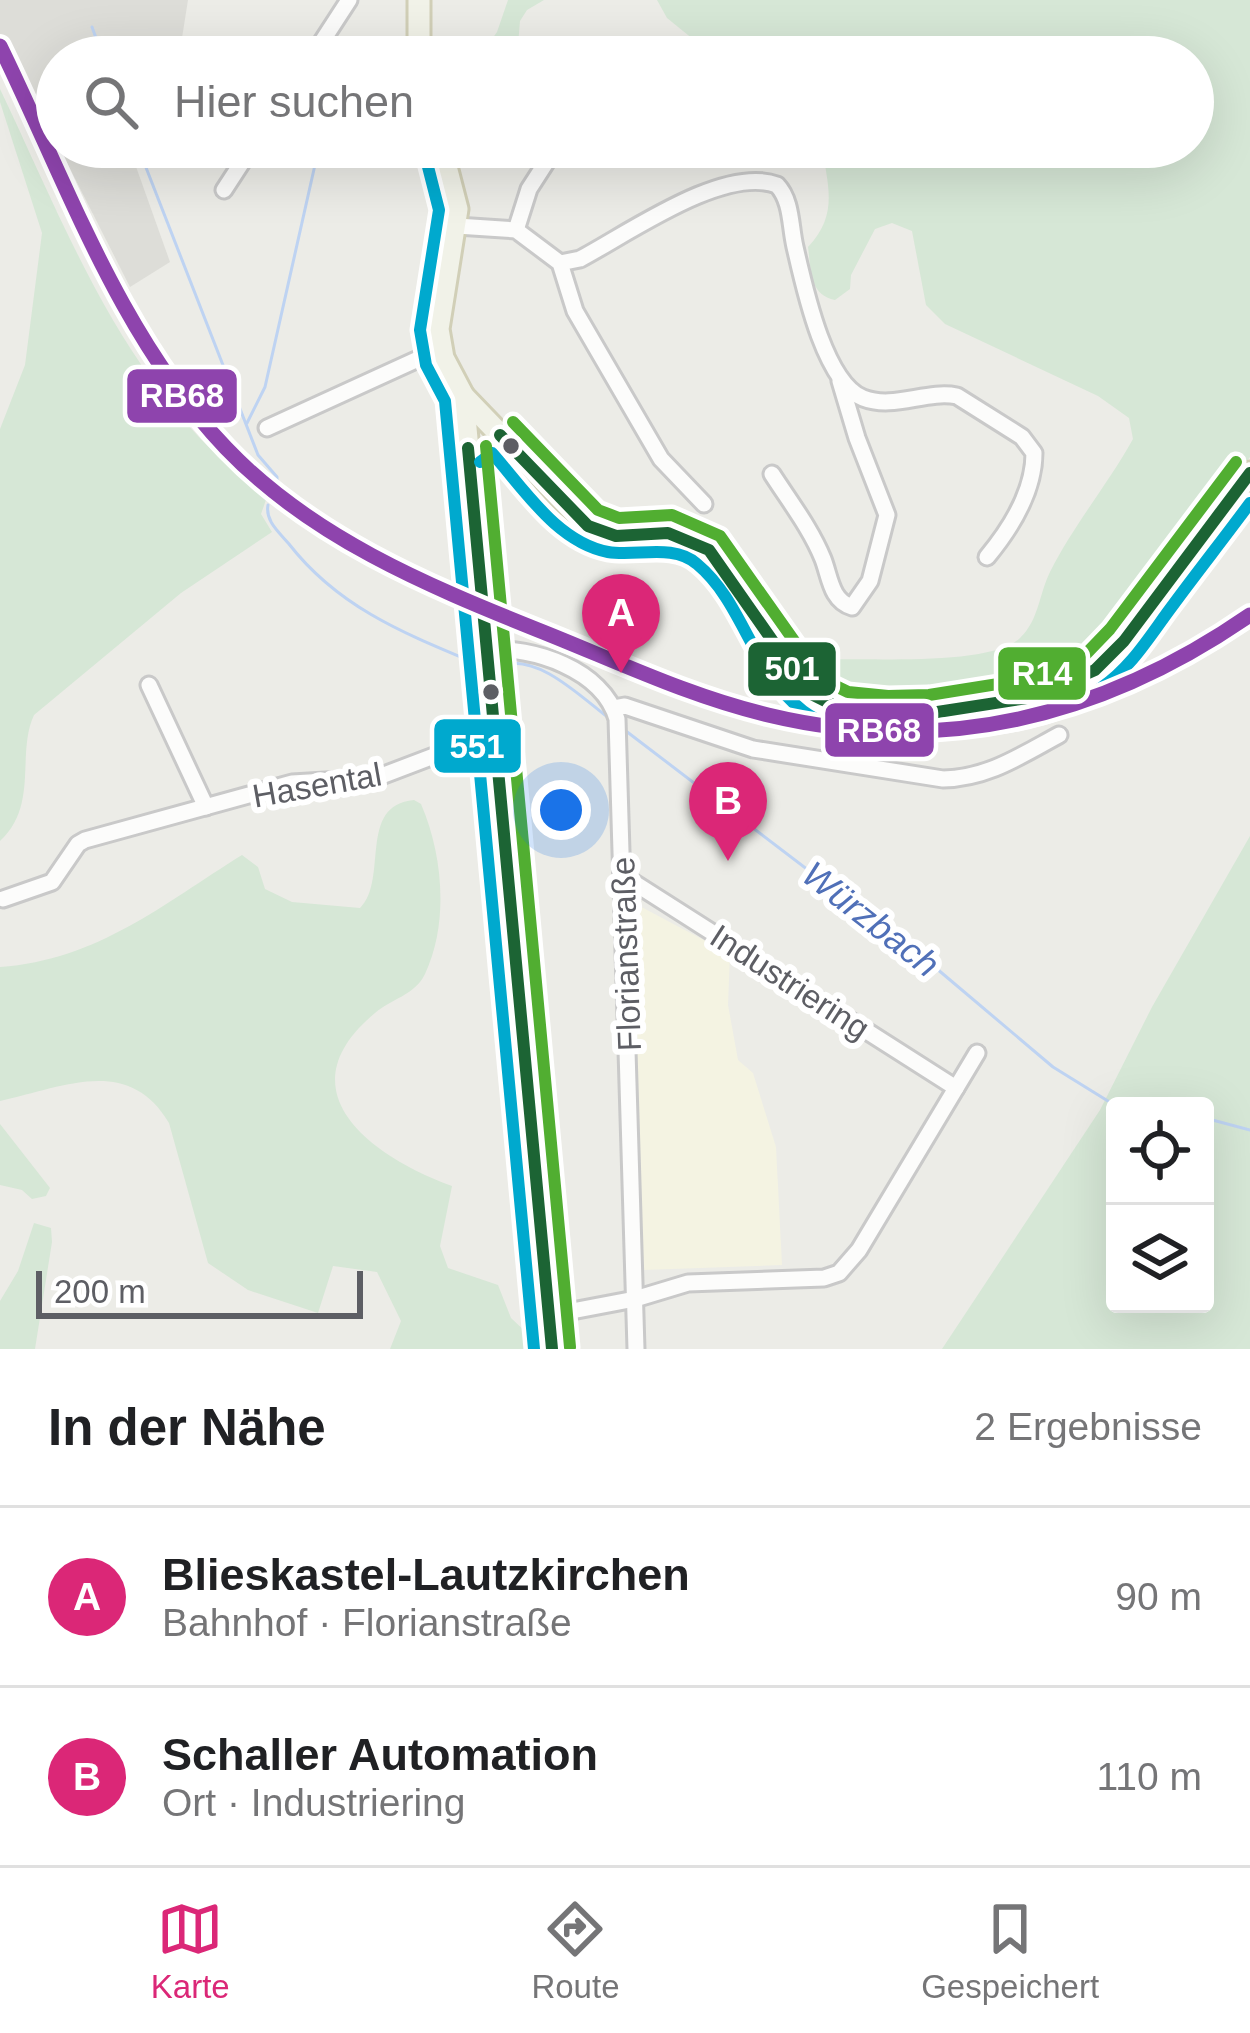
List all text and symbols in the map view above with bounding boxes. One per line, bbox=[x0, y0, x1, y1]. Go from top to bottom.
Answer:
search box bbox=[36, 36, 1214, 168]
icon: search bbox=[78, 69, 144, 135]
text: Hier suchen bbox=[174, 76, 414, 127]
line badge: RB68 bbox=[125, 367, 239, 425]
text: RB68 bbox=[140, 377, 224, 414]
unlabelled marker bbox=[500, 435, 522, 457]
pin: A bbox=[582, 574, 660, 673]
line badge: 501 bbox=[746, 640, 838, 698]
line badge: R14 bbox=[996, 645, 1088, 702]
text: 501 bbox=[764, 650, 820, 687]
text: R14 bbox=[1012, 655, 1073, 692]
unlabelled marker bbox=[480, 681, 502, 703]
line badge: RB68 bbox=[823, 701, 936, 759]
text: RB68 bbox=[837, 712, 921, 749]
line badge: 551 bbox=[432, 717, 523, 775]
text: 551 bbox=[449, 728, 505, 765]
street label: Hasental bbox=[250, 755, 384, 815]
pin: B bbox=[689, 762, 767, 861]
your location bbox=[531, 780, 591, 840]
water label: Würzbach bbox=[795, 853, 947, 985]
street label: Florianstraße bbox=[604, 856, 648, 1052]
street label: Industriering bbox=[704, 917, 876, 1047]
map controls bbox=[1106, 1097, 1214, 1313]
button: locate bbox=[1106, 1097, 1214, 1205]
button: layers bbox=[1106, 1205, 1214, 1313]
scale bar bbox=[36, 1265, 363, 1318]
text: 200 m bbox=[54, 1273, 146, 1310]
text: In der Nähe bbox=[48, 1399, 326, 1456]
text: 2 Ergebnisse bbox=[974, 1405, 1202, 1448]
text: Blieskastel-Lautzkirchen bbox=[162, 1549, 690, 1600]
text: A bbox=[73, 1575, 101, 1618]
text: 90 m bbox=[1115, 1575, 1202, 1618]
text: Bahnhof · Florianstraße bbox=[162, 1601, 572, 1644]
text: Schaller Automation bbox=[162, 1729, 598, 1780]
text: B bbox=[73, 1755, 101, 1798]
text: 110 m bbox=[1097, 1755, 1202, 1798]
text: Ort · Industriering bbox=[162, 1781, 465, 1824]
tab: Karte bbox=[151, 1896, 230, 2006]
tab: Route bbox=[531, 1896, 619, 2006]
tab: Gespeichert bbox=[921, 1896, 1099, 2006]

